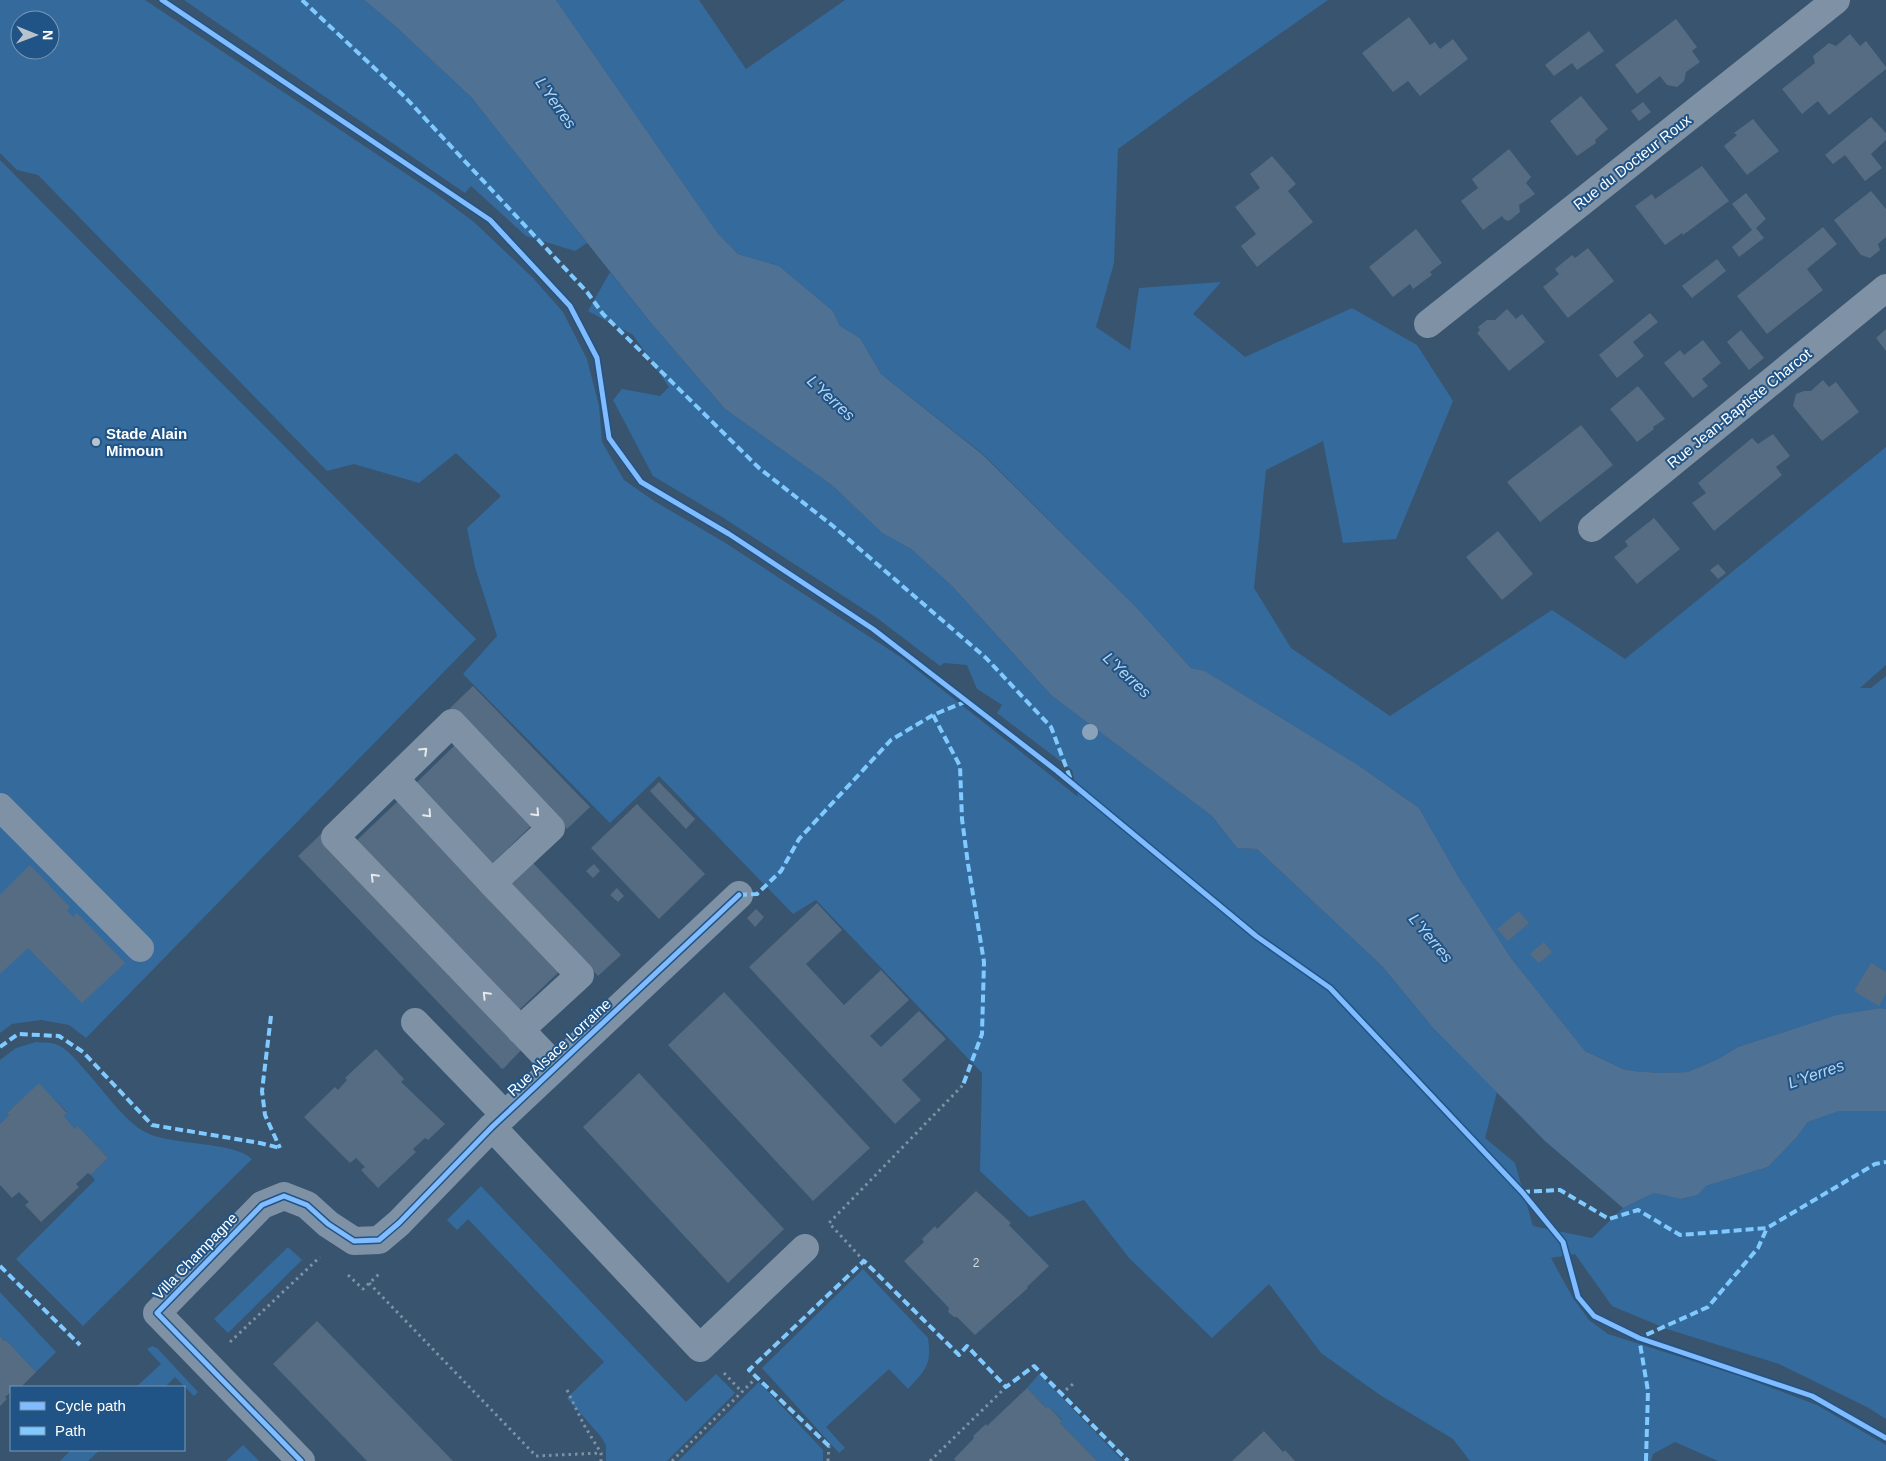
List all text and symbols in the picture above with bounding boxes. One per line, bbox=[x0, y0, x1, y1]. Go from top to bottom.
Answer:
north arrow bbox=[10, 10, 60, 60]
text: N bbox=[40, 30, 56, 40]
water label: L'Yerres bbox=[532, 74, 580, 132]
street label: Rue du Docteur Roux bbox=[1570, 111, 1694, 213]
street label: Rue Jean-Baptiste Charcot bbox=[1664, 344, 1815, 471]
water label: L'Yerres bbox=[804, 372, 858, 424]
place label: Stade Alain Mimoun bbox=[106, 425, 187, 459]
marker: Stade Alain Mimoun bbox=[90, 436, 102, 448]
water label: L'Yerres bbox=[1100, 649, 1154, 701]
one-way arrow bbox=[418, 748, 427, 757]
one-way arrow bbox=[530, 807, 539, 816]
one-way arrow bbox=[422, 809, 431, 818]
one-way arrow bbox=[370, 874, 379, 883]
water label: L'Yerres bbox=[1406, 910, 1456, 966]
one-way arrow bbox=[483, 991, 492, 1000]
street label: Rue Alsace Lorraine bbox=[504, 995, 614, 1099]
water label: L'Yerres bbox=[1786, 1056, 1846, 1092]
street label: Villa Champagne bbox=[149, 1209, 241, 1303]
house number: 2 bbox=[973, 1256, 980, 1270]
legend bbox=[10, 1386, 185, 1451]
text: Cycle path bbox=[55, 1397, 126, 1414]
text: Path bbox=[55, 1422, 86, 1439]

